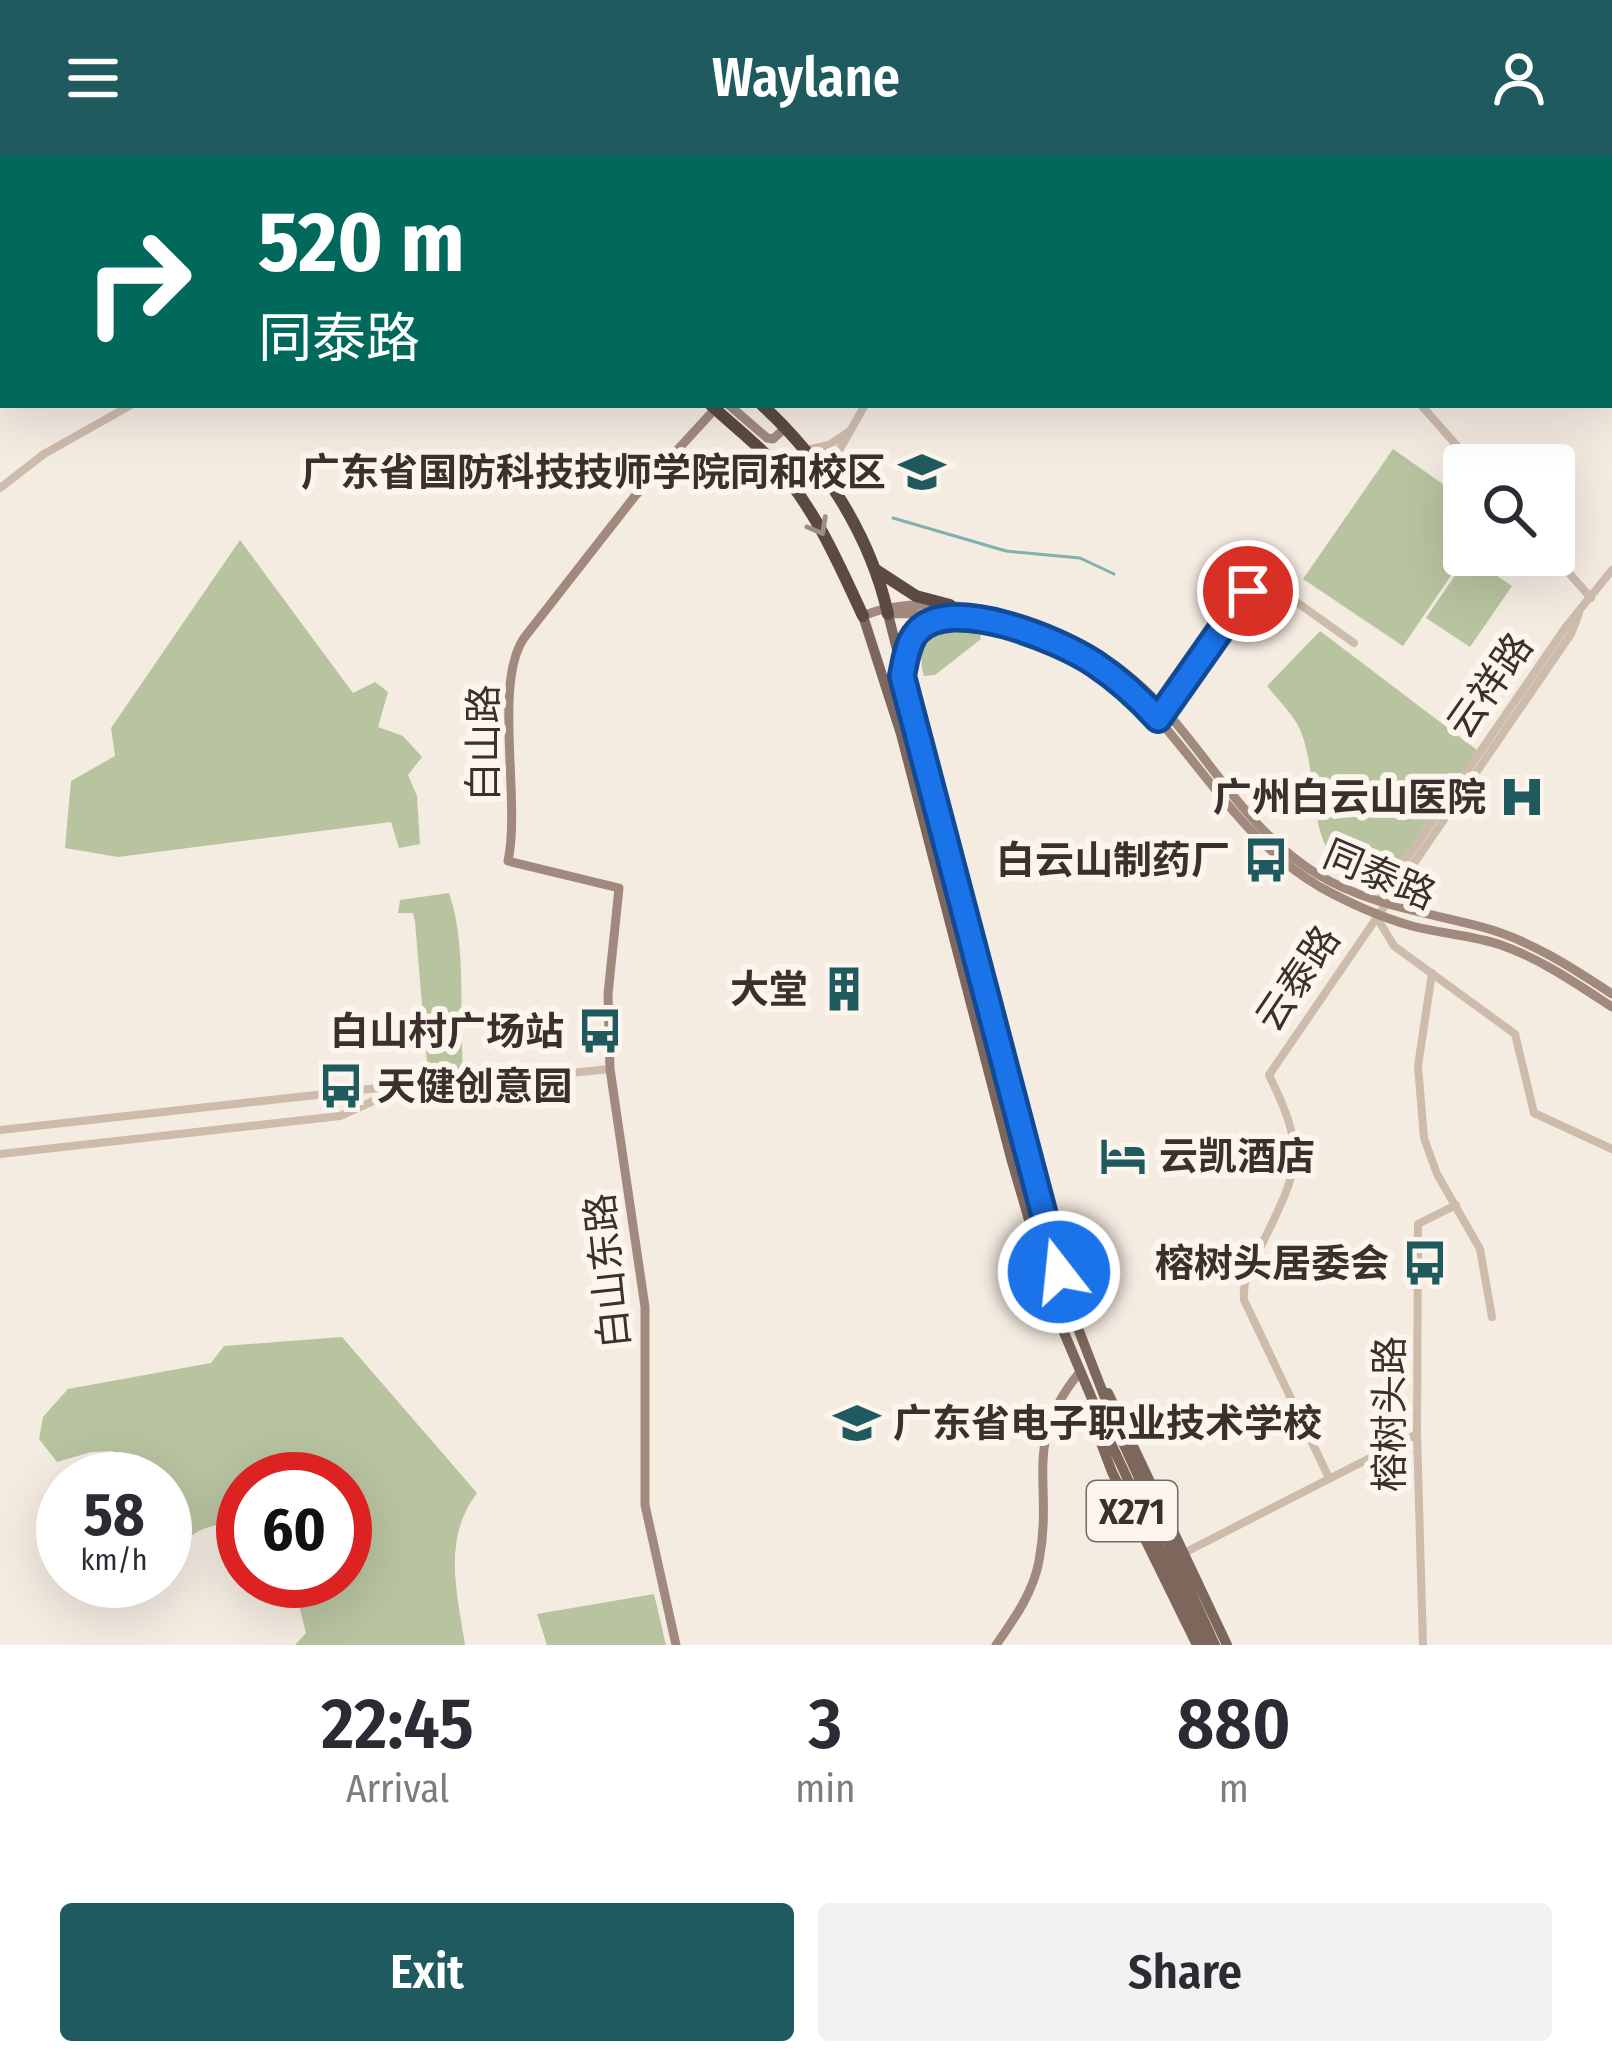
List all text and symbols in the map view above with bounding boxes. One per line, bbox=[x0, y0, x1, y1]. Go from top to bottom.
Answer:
icon: menu bbox=[60, 45, 126, 111]
icon: person bbox=[1486, 45, 1552, 111]
text: Waylane bbox=[712, 46, 900, 110]
text: 520 m bbox=[258, 192, 465, 293]
icon: right bbox=[60, 204, 216, 360]
text: 同泰路 bbox=[258, 307, 420, 371]
map controls bbox=[1443, 444, 1575, 576]
button: search bbox=[1443, 444, 1575, 576]
school or university icon: 广东省国防科技技师学院同和校区 bbox=[897, 447, 947, 497]
place label: 广东省国防科技技师学院同和校区 bbox=[301, 450, 886, 496]
one-way arrow bbox=[805, 514, 828, 536]
pin bbox=[1197, 540, 1299, 642]
icon: arrive bbox=[1215, 558, 1281, 624]
street label: 云祥路 bbox=[1437, 624, 1542, 747]
street label: 白山路 bbox=[461, 684, 507, 802]
hospital icon: 广州白云山医院 bbox=[1497, 772, 1547, 822]
place label: 广州白云山医院 bbox=[1213, 775, 1486, 821]
street label: 同泰路 bbox=[1317, 831, 1442, 919]
bus stop icon: 白云山制药厂 bbox=[1241, 835, 1291, 885]
place label: 白云山制药厂 bbox=[996, 838, 1230, 884]
street label: 云泰路 bbox=[1246, 917, 1350, 1040]
building icon: 大堂 bbox=[819, 964, 869, 1014]
place label: 大堂 bbox=[730, 967, 808, 1013]
bus stop icon: 白山村广场站 bbox=[575, 1006, 625, 1056]
place label: 白山村广场站 bbox=[330, 1009, 564, 1055]
bus stop icon: 天健创意园 bbox=[316, 1061, 366, 1111]
place label: 天健创意园 bbox=[377, 1064, 572, 1110]
hotel icon: 云凯酒店 bbox=[1098, 1131, 1148, 1181]
place label: 云凯酒店 bbox=[1159, 1134, 1315, 1180]
street label: 白山东路 bbox=[577, 1191, 639, 1351]
position arrow bbox=[996, 1209, 1122, 1335]
bus stop icon: 榕树头居委会 bbox=[1400, 1238, 1450, 1288]
place label: 榕树头居委会 bbox=[1155, 1241, 1389, 1287]
street label: 榕树头路 bbox=[1367, 1336, 1413, 1492]
school or university icon: 广东省电子职业技术学校 bbox=[832, 1398, 882, 1448]
place label: 广东省电子职业技术学校 bbox=[893, 1401, 1322, 1447]
speed limit sign: 60 bbox=[216, 1452, 372, 1608]
text: 58 bbox=[83, 1479, 145, 1551]
road number: X271 bbox=[1087, 1481, 1177, 1541]
text: km/h bbox=[81, 1542, 147, 1578]
text: 22:45 bbox=[321, 1681, 474, 1767]
text: 3 bbox=[808, 1681, 842, 1767]
text: 880 bbox=[1177, 1681, 1291, 1767]
text: Arrival bbox=[346, 1766, 449, 1812]
text: min bbox=[795, 1766, 856, 1812]
text: m bbox=[1219, 1766, 1249, 1812]
button: Exit bbox=[60, 1903, 794, 2041]
button: Share bbox=[818, 1903, 1552, 2041]

